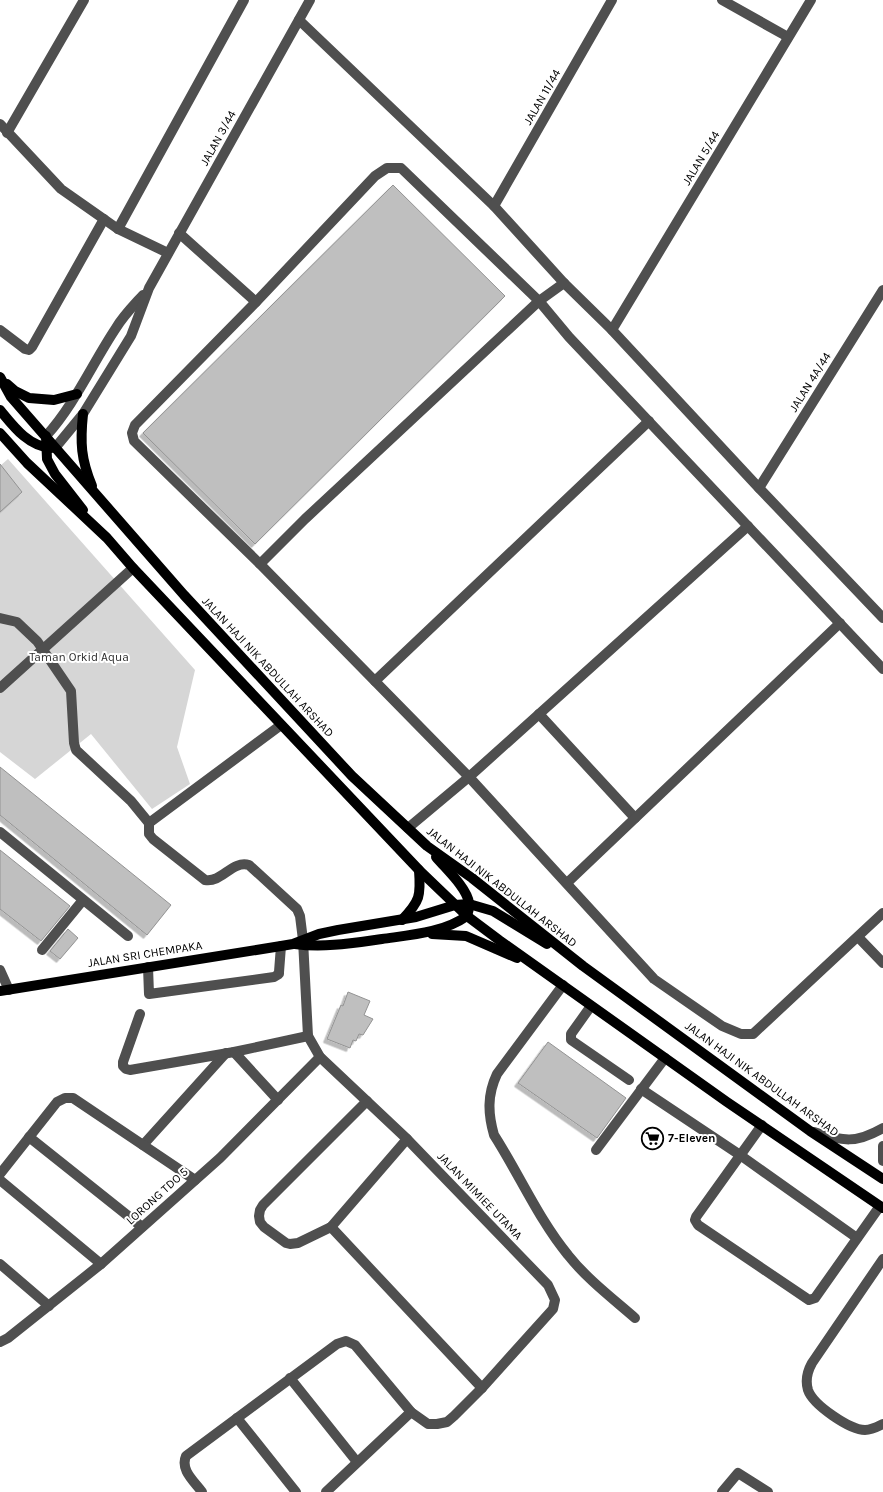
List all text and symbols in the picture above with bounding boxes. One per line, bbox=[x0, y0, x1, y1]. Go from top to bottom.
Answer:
street label: JALAN 11/44 bbox=[520, 66, 564, 127]
street label: JALAN 3/44 bbox=[197, 108, 239, 168]
street label: JALAN 5/44 bbox=[679, 128, 723, 188]
street label: JALAN 4A/44 bbox=[786, 349, 834, 414]
street label: JALAN HAJI NIK ABDULLAH ARSHAD bbox=[199, 594, 337, 740]
park label: Taman Orkid Aqua bbox=[29, 650, 129, 664]
street label: JALAN HAJI NIK ABDULLAH ARSHAD bbox=[424, 824, 580, 950]
street label: JALAN SRI CHEMPAKA bbox=[87, 938, 203, 970]
street label: JALAN HAJI NIK ABDULLAH ARSHAD bbox=[682, 1019, 842, 1139]
supermarket icon: 7-Eleven bbox=[640, 1125, 666, 1151]
place label: 7-Eleven bbox=[668, 1131, 716, 1145]
street label: JALAN MIMIEE UTAMA bbox=[435, 1149, 525, 1243]
street label: LORONG TDO 5 bbox=[123, 1164, 191, 1227]

